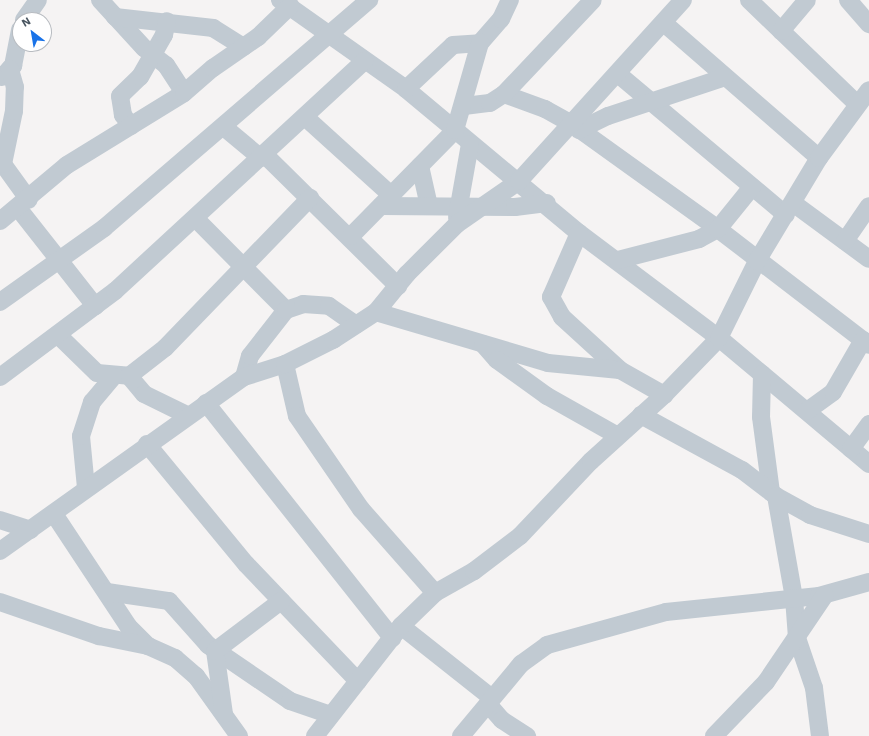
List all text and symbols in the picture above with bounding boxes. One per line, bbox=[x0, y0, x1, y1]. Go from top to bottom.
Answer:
north arrow bbox=[12, 12, 52, 52]
text: N bbox=[19, 14, 33, 30]

